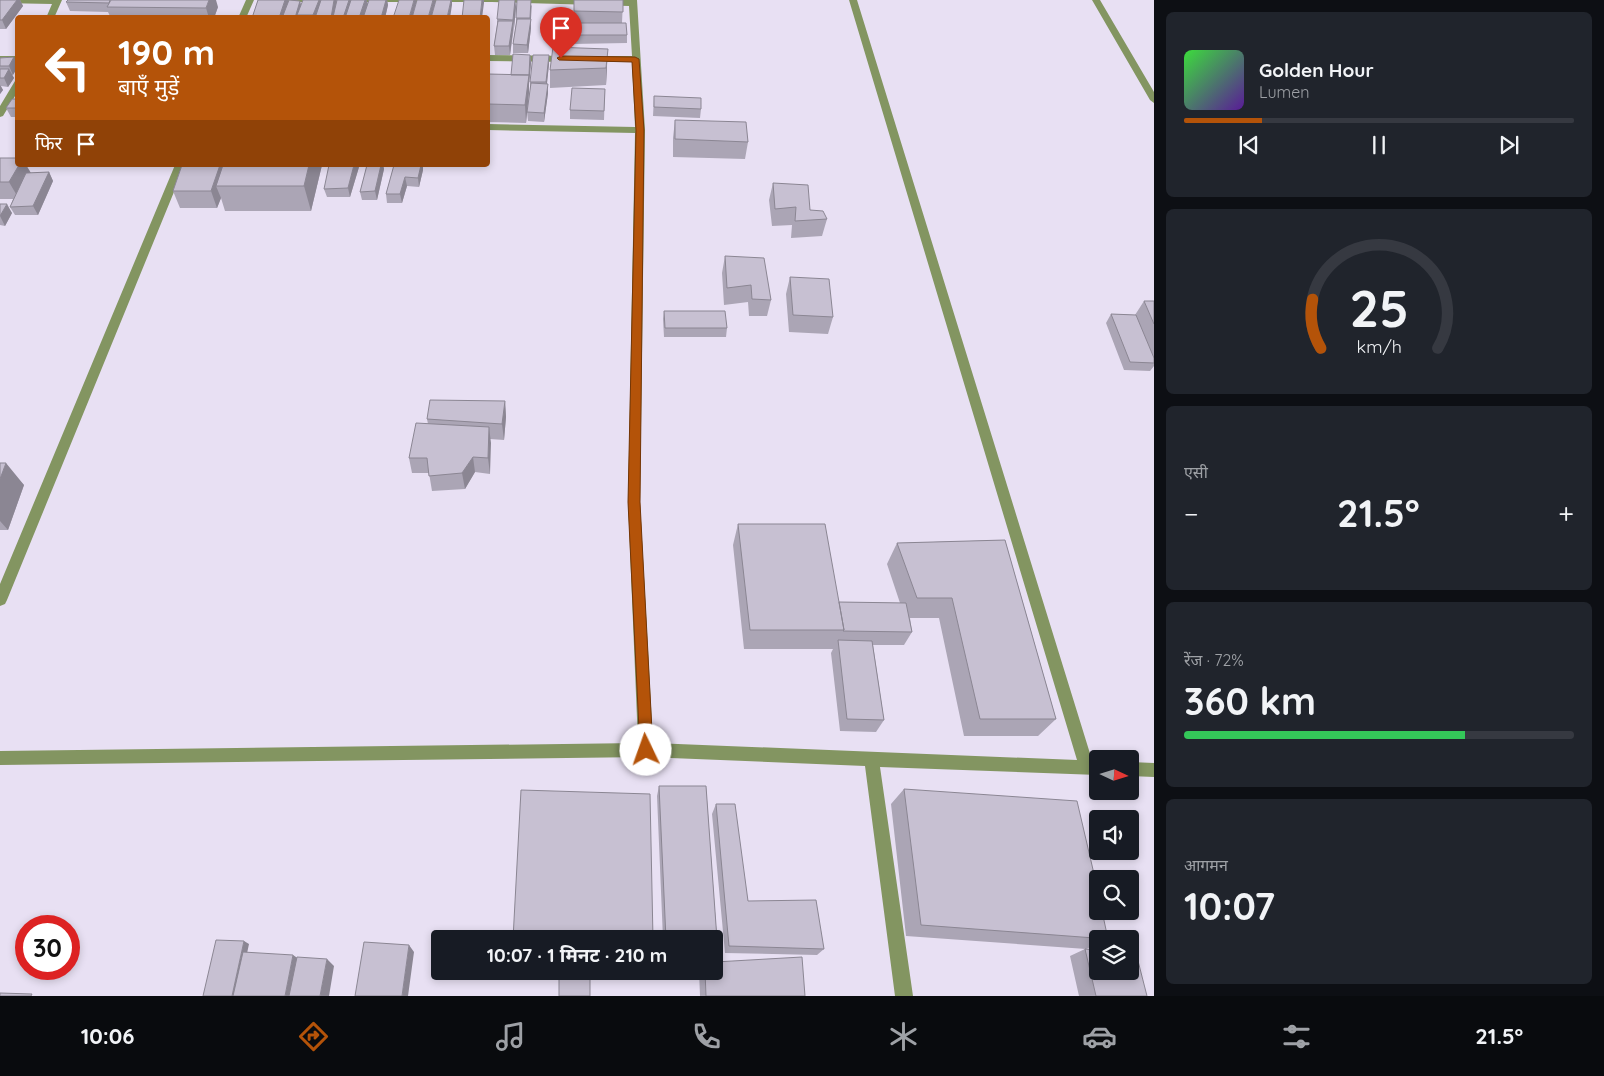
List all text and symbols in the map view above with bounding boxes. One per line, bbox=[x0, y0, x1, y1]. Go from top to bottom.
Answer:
pin bbox=[540, 7, 582, 58]
icon: arrive bbox=[547, 14, 575, 42]
text: 190 m bbox=[118, 30, 215, 74]
icon: left bbox=[35, 35, 100, 100]
text: Golden Hour bbox=[1259, 58, 1374, 82]
text: बाएँ मुड़ें bbox=[118, 73, 179, 101]
text: Lumen bbox=[1259, 82, 1310, 102]
icon: arrive bbox=[72, 130, 100, 158]
text: फिर bbox=[35, 131, 62, 155]
icon: previous bbox=[1235, 131, 1263, 159]
icon: pause bbox=[1365, 131, 1393, 159]
icon: next bbox=[1495, 131, 1523, 159]
text: 25 bbox=[1349, 275, 1409, 340]
text: km/h bbox=[1356, 335, 1402, 357]
text: एसी bbox=[1184, 462, 1208, 482]
text: 21.5° bbox=[1337, 489, 1420, 537]
text: − bbox=[1184, 496, 1199, 531]
text: + bbox=[1558, 496, 1574, 531]
text: रेंज · 72% bbox=[1184, 650, 1244, 670]
text: 360 km bbox=[1184, 677, 1316, 725]
position arrow bbox=[619, 723, 671, 775]
north arrow bbox=[1089, 750, 1139, 800]
map controls bbox=[1089, 750, 1139, 980]
button: sound bbox=[1089, 810, 1139, 860]
text: आगमन bbox=[1184, 855, 1228, 875]
button: search bbox=[1089, 870, 1139, 920]
text: 10:07 bbox=[1184, 882, 1275, 930]
speed limit sign: 30 bbox=[15, 915, 80, 980]
button: layers bbox=[1089, 930, 1139, 980]
text: 10:07 · 1 मिनट · 210 m bbox=[487, 943, 667, 967]
icon: directions bbox=[296, 1019, 331, 1054]
icon: music bbox=[493, 1019, 528, 1054]
icon: phone bbox=[689, 1019, 724, 1054]
icon: climate bbox=[886, 1019, 921, 1054]
icon: car bbox=[1082, 1019, 1117, 1054]
icon: filters bbox=[1279, 1019, 1314, 1054]
text: 10:06 bbox=[81, 1022, 135, 1050]
text: 21.5° bbox=[1475, 1022, 1523, 1050]

